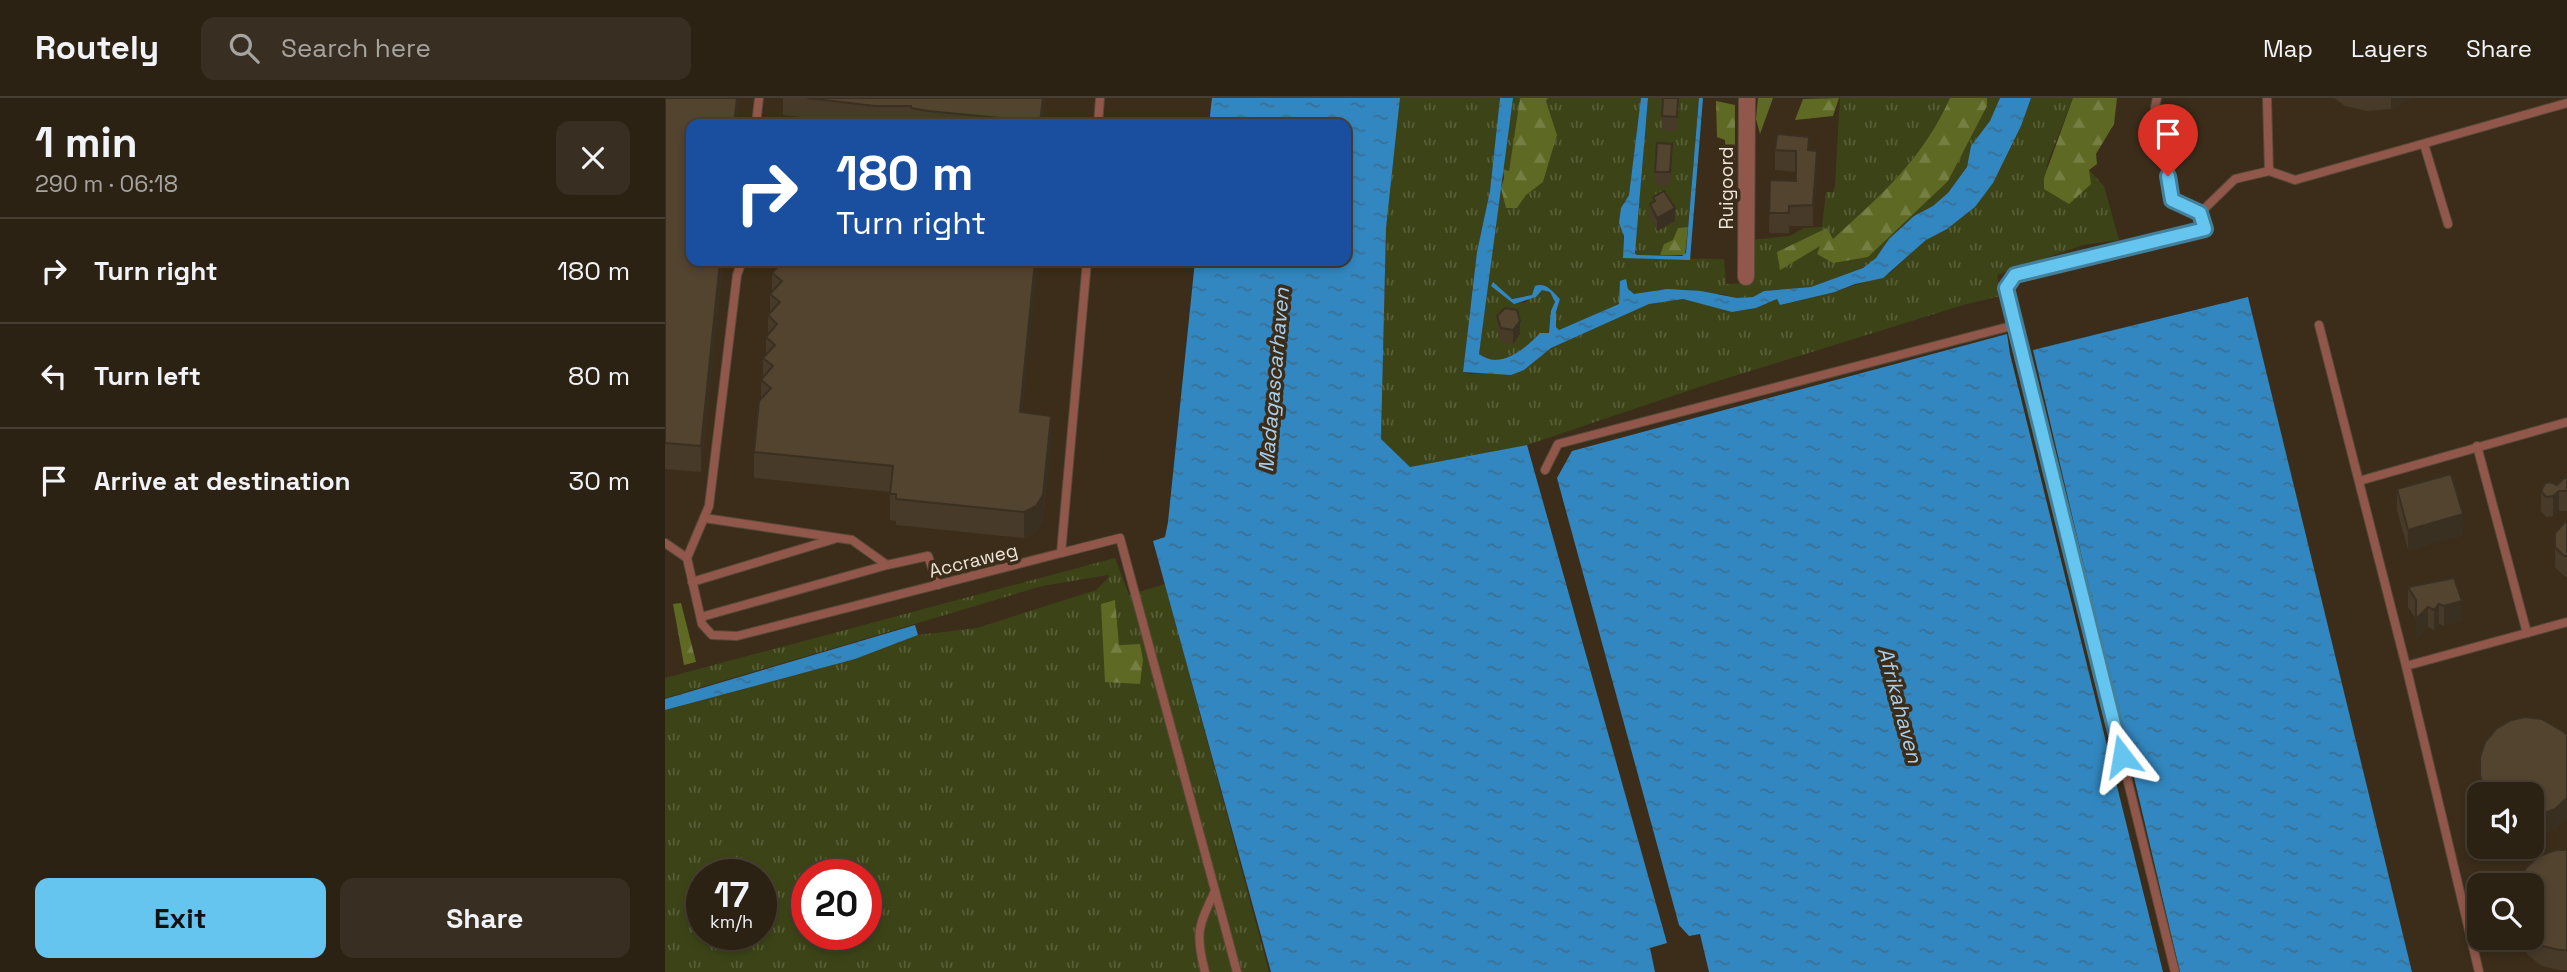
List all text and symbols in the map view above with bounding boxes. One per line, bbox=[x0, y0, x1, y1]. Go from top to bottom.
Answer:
search box bbox=[201, 17, 691, 80]
text: Routely bbox=[35, 27, 159, 69]
icon: search bbox=[225, 29, 263, 67]
text: Search here bbox=[281, 31, 431, 65]
text: Map bbox=[2263, 33, 2313, 64]
text: Layers bbox=[2351, 33, 2428, 64]
text: Share bbox=[2466, 33, 2532, 64]
pin bbox=[2138, 104, 2198, 176]
icon: arrive bbox=[2149, 115, 2187, 153]
text: 1 min bbox=[35, 116, 138, 169]
button: close bbox=[556, 121, 630, 195]
text: 180 m bbox=[836, 142, 974, 204]
street label: Ruigoord bbox=[1714, 146, 1739, 230]
icon: right bbox=[721, 147, 812, 238]
text: 290 m · 06:18 bbox=[35, 169, 178, 199]
text: Turn right bbox=[836, 203, 986, 243]
icon: right bbox=[35, 252, 73, 290]
text: Turn right bbox=[94, 254, 218, 288]
text: 180 m bbox=[557, 254, 630, 288]
water label: Madagascarhaven bbox=[1252, 286, 1295, 473]
icon: left bbox=[35, 357, 73, 395]
text: Turn left bbox=[94, 359, 201, 393]
text: 80 m bbox=[568, 359, 630, 393]
icon: arrive bbox=[35, 462, 73, 500]
text: Arrive at destination bbox=[94, 464, 351, 498]
text: 30 m bbox=[569, 464, 630, 498]
street label: Accraweg bbox=[926, 537, 1020, 584]
water label: Afrikahaven bbox=[1872, 644, 1929, 767]
position arrow bbox=[2085, 719, 2159, 793]
map controls bbox=[2467, 782, 2544, 950]
button: sound bbox=[2467, 782, 2544, 859]
speed limit sign: 20 bbox=[791, 859, 882, 950]
text: 17 bbox=[714, 873, 749, 917]
button: search bbox=[2467, 873, 2544, 950]
button: Exit bbox=[35, 878, 326, 958]
button: Share bbox=[340, 878, 630, 958]
text: km/h bbox=[710, 910, 753, 933]

